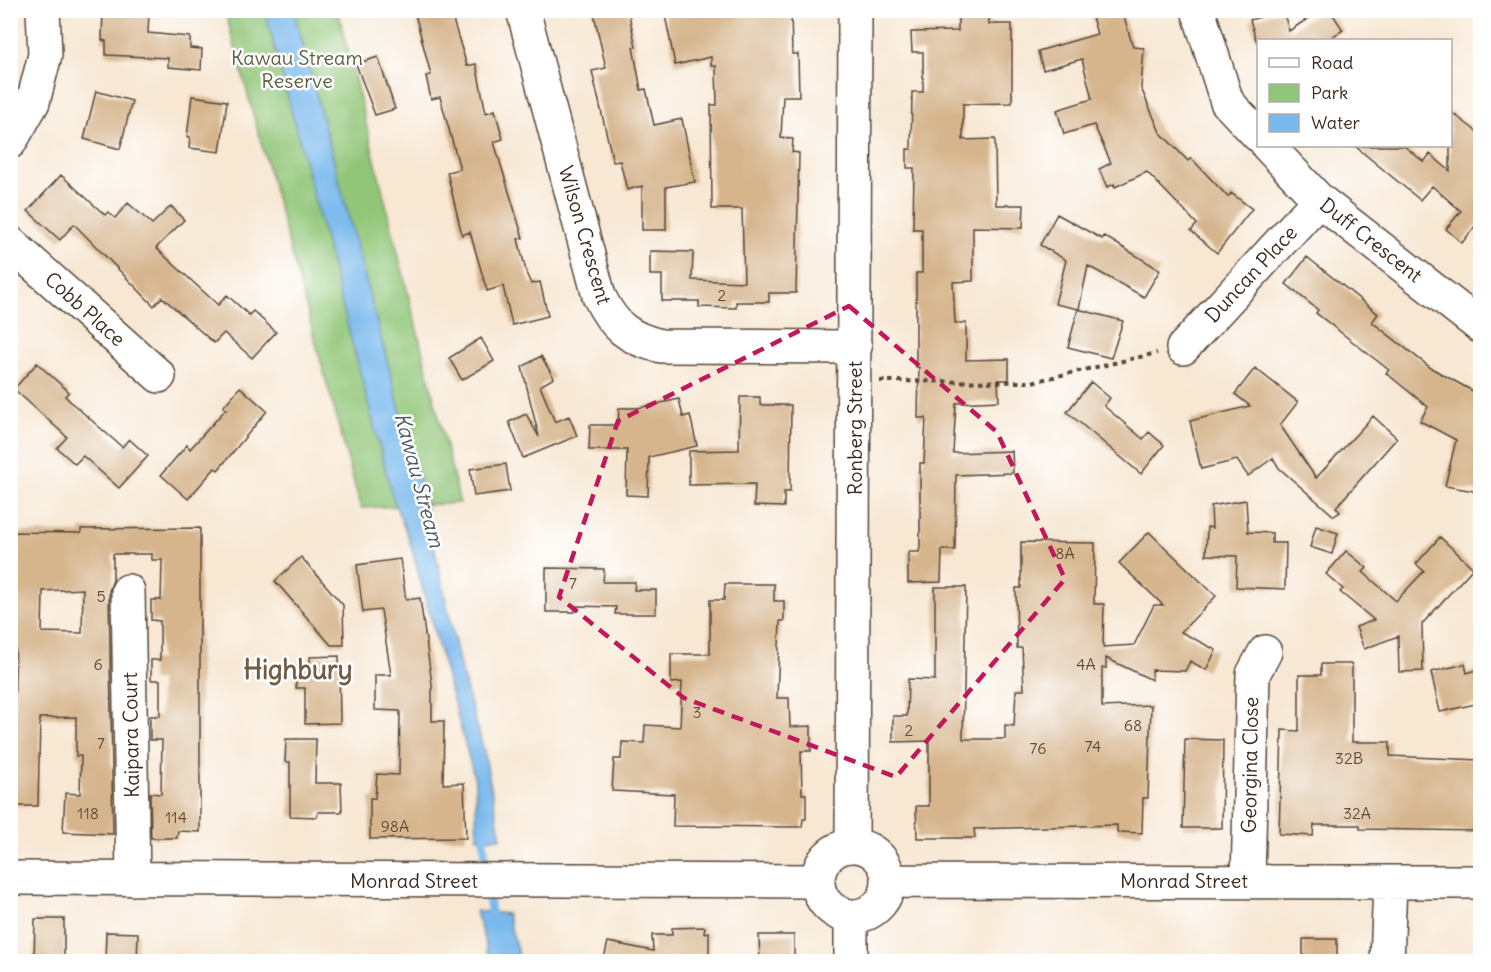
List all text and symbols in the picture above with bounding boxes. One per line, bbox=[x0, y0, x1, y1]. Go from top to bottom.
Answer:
legend bbox=[1257, 39, 1452, 147]
park label: Kawau Stream Reserve bbox=[231, 45, 363, 93]
text: Road bbox=[1311, 51, 1354, 74]
text: Park bbox=[1311, 81, 1348, 104]
text: Water bbox=[1311, 111, 1361, 134]
street label: Wilson Crescent bbox=[554, 163, 617, 307]
street label: Duff Crescent bbox=[1315, 192, 1428, 287]
street label: Duncan Place bbox=[1199, 220, 1302, 327]
street label: Cobb Place bbox=[40, 266, 131, 351]
house number: 2 bbox=[718, 285, 727, 305]
street label: Ronberg Street bbox=[842, 361, 867, 495]
water label: Kawau Stream bbox=[389, 409, 451, 551]
house number: 8A bbox=[1055, 543, 1075, 563]
house number: 7 bbox=[569, 573, 577, 593]
house number: 5 bbox=[96, 586, 106, 606]
district label: Highbury bbox=[244, 653, 352, 686]
house number: 6 bbox=[93, 654, 103, 674]
house number: 4A bbox=[1076, 654, 1096, 674]
street label: Kaipara Court bbox=[117, 672, 144, 798]
street label: Georgina Close bbox=[1236, 697, 1263, 833]
house number: 3 bbox=[692, 702, 702, 722]
house number: 68 bbox=[1124, 715, 1142, 735]
house number: 2 bbox=[905, 720, 914, 740]
house number: 7 bbox=[97, 733, 105, 753]
house number: 74 bbox=[1085, 736, 1101, 756]
house number: 76 bbox=[1030, 738, 1046, 758]
house number: 32B bbox=[1335, 748, 1363, 768]
house number: 118 bbox=[77, 803, 99, 823]
house number: 32A bbox=[1343, 803, 1371, 823]
house number: 114 bbox=[165, 807, 187, 827]
house number: 98A bbox=[381, 816, 409, 836]
street label: Monrad Street bbox=[350, 868, 478, 893]
street label: Monrad Street bbox=[1120, 868, 1248, 893]

